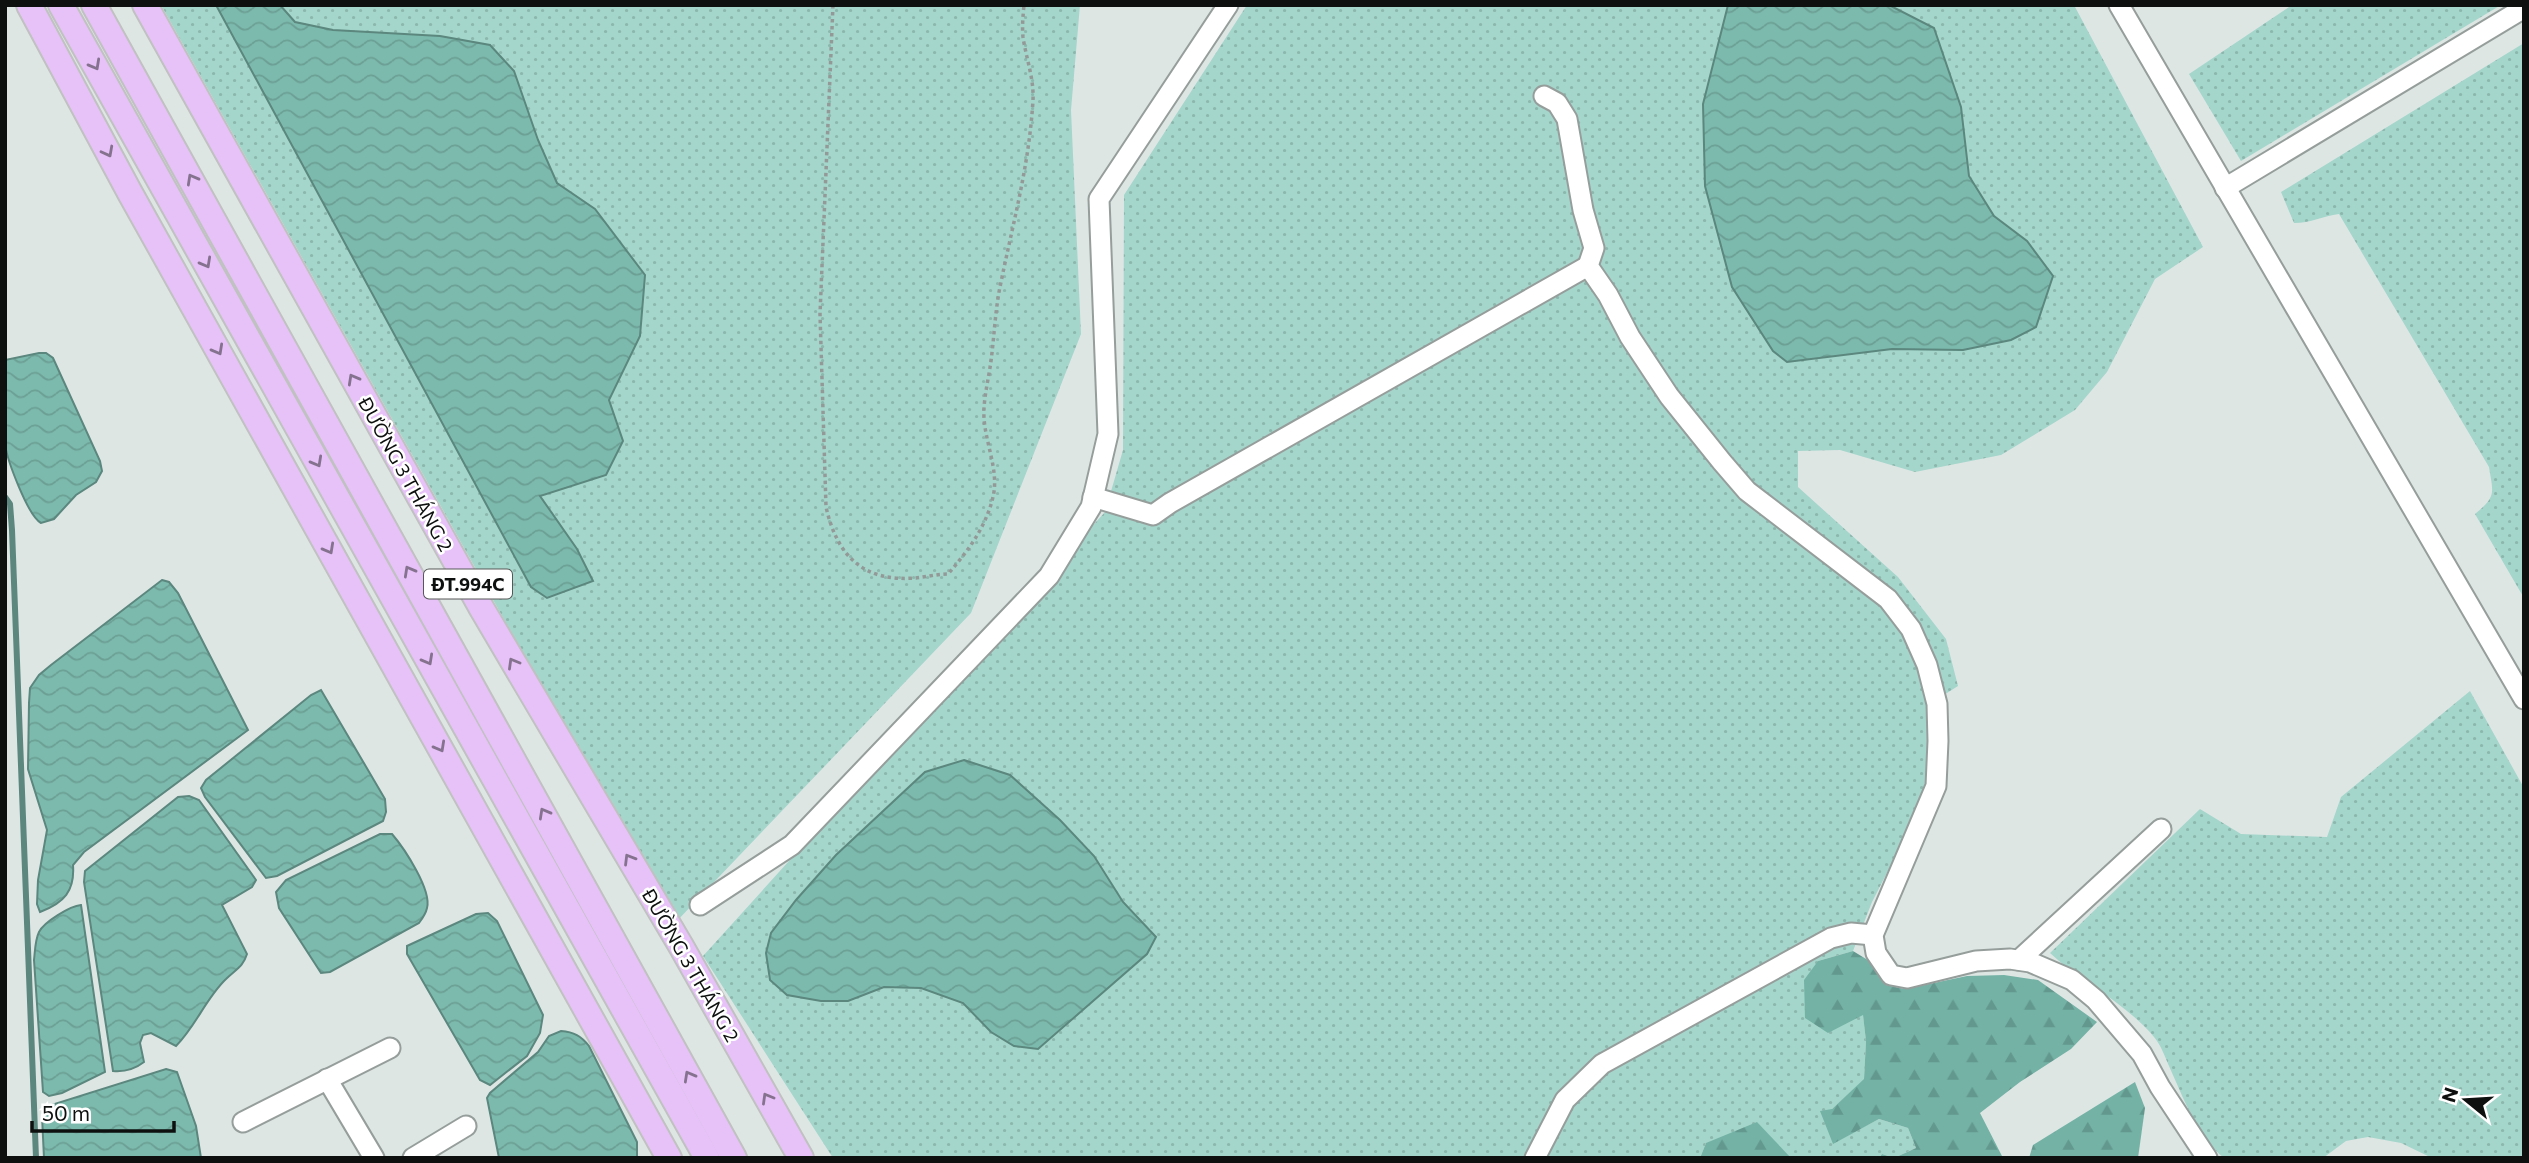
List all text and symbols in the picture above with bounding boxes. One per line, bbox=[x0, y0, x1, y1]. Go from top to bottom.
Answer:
one-way arrow bbox=[87, 57, 100, 70]
one-way arrow bbox=[99, 144, 113, 157]
one-way arrow bbox=[187, 174, 200, 187]
one-way arrow bbox=[198, 256, 211, 269]
one-way arrow bbox=[210, 343, 223, 356]
one-way arrow bbox=[348, 374, 361, 387]
street label: ĐƯỜNG 3 THÁNG 2 bbox=[354, 391, 459, 555]
one-way arrow bbox=[309, 454, 322, 467]
one-way arrow bbox=[321, 542, 334, 554]
one-way arrow bbox=[404, 566, 417, 578]
road number: ĐT.994C bbox=[424, 570, 512, 598]
one-way arrow bbox=[420, 653, 433, 666]
one-way arrow bbox=[508, 657, 521, 670]
one-way arrow bbox=[432, 740, 445, 753]
one-way arrow bbox=[538, 808, 552, 820]
one-way arrow bbox=[624, 853, 637, 866]
street label: ĐƯỜNG 3 THÁNG 2 bbox=[637, 883, 745, 1046]
north arrow bbox=[2431, 1065, 2501, 1135]
one-way arrow bbox=[684, 1071, 697, 1084]
text: N bbox=[2436, 1084, 2462, 1105]
scale bar bbox=[32, 1090, 173, 1134]
one-way arrow bbox=[762, 1093, 775, 1105]
text: 50 m bbox=[42, 1100, 90, 1125]

